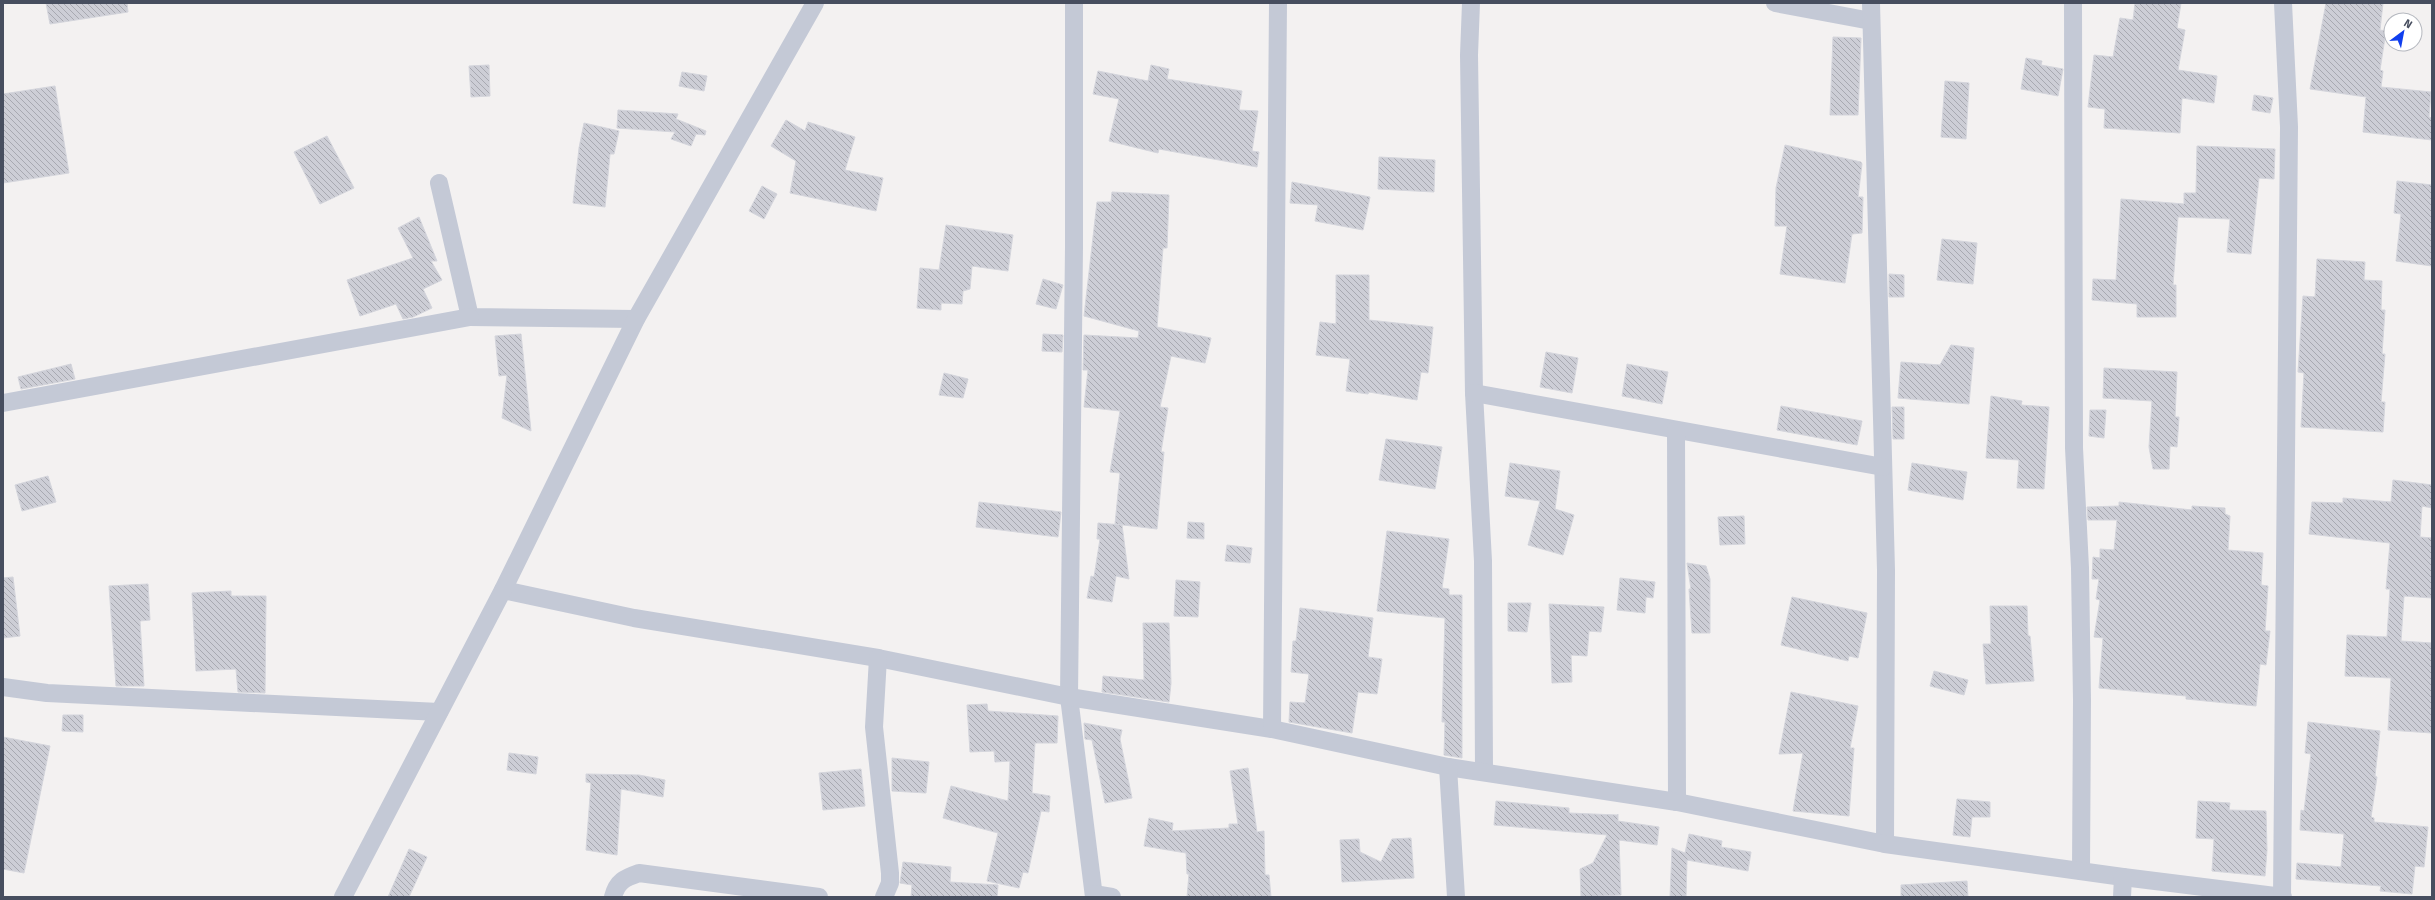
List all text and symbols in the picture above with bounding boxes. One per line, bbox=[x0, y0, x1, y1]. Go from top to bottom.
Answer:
north arrow bbox=[2383, 12, 2423, 52]
text: N bbox=[2401, 16, 2415, 31]

